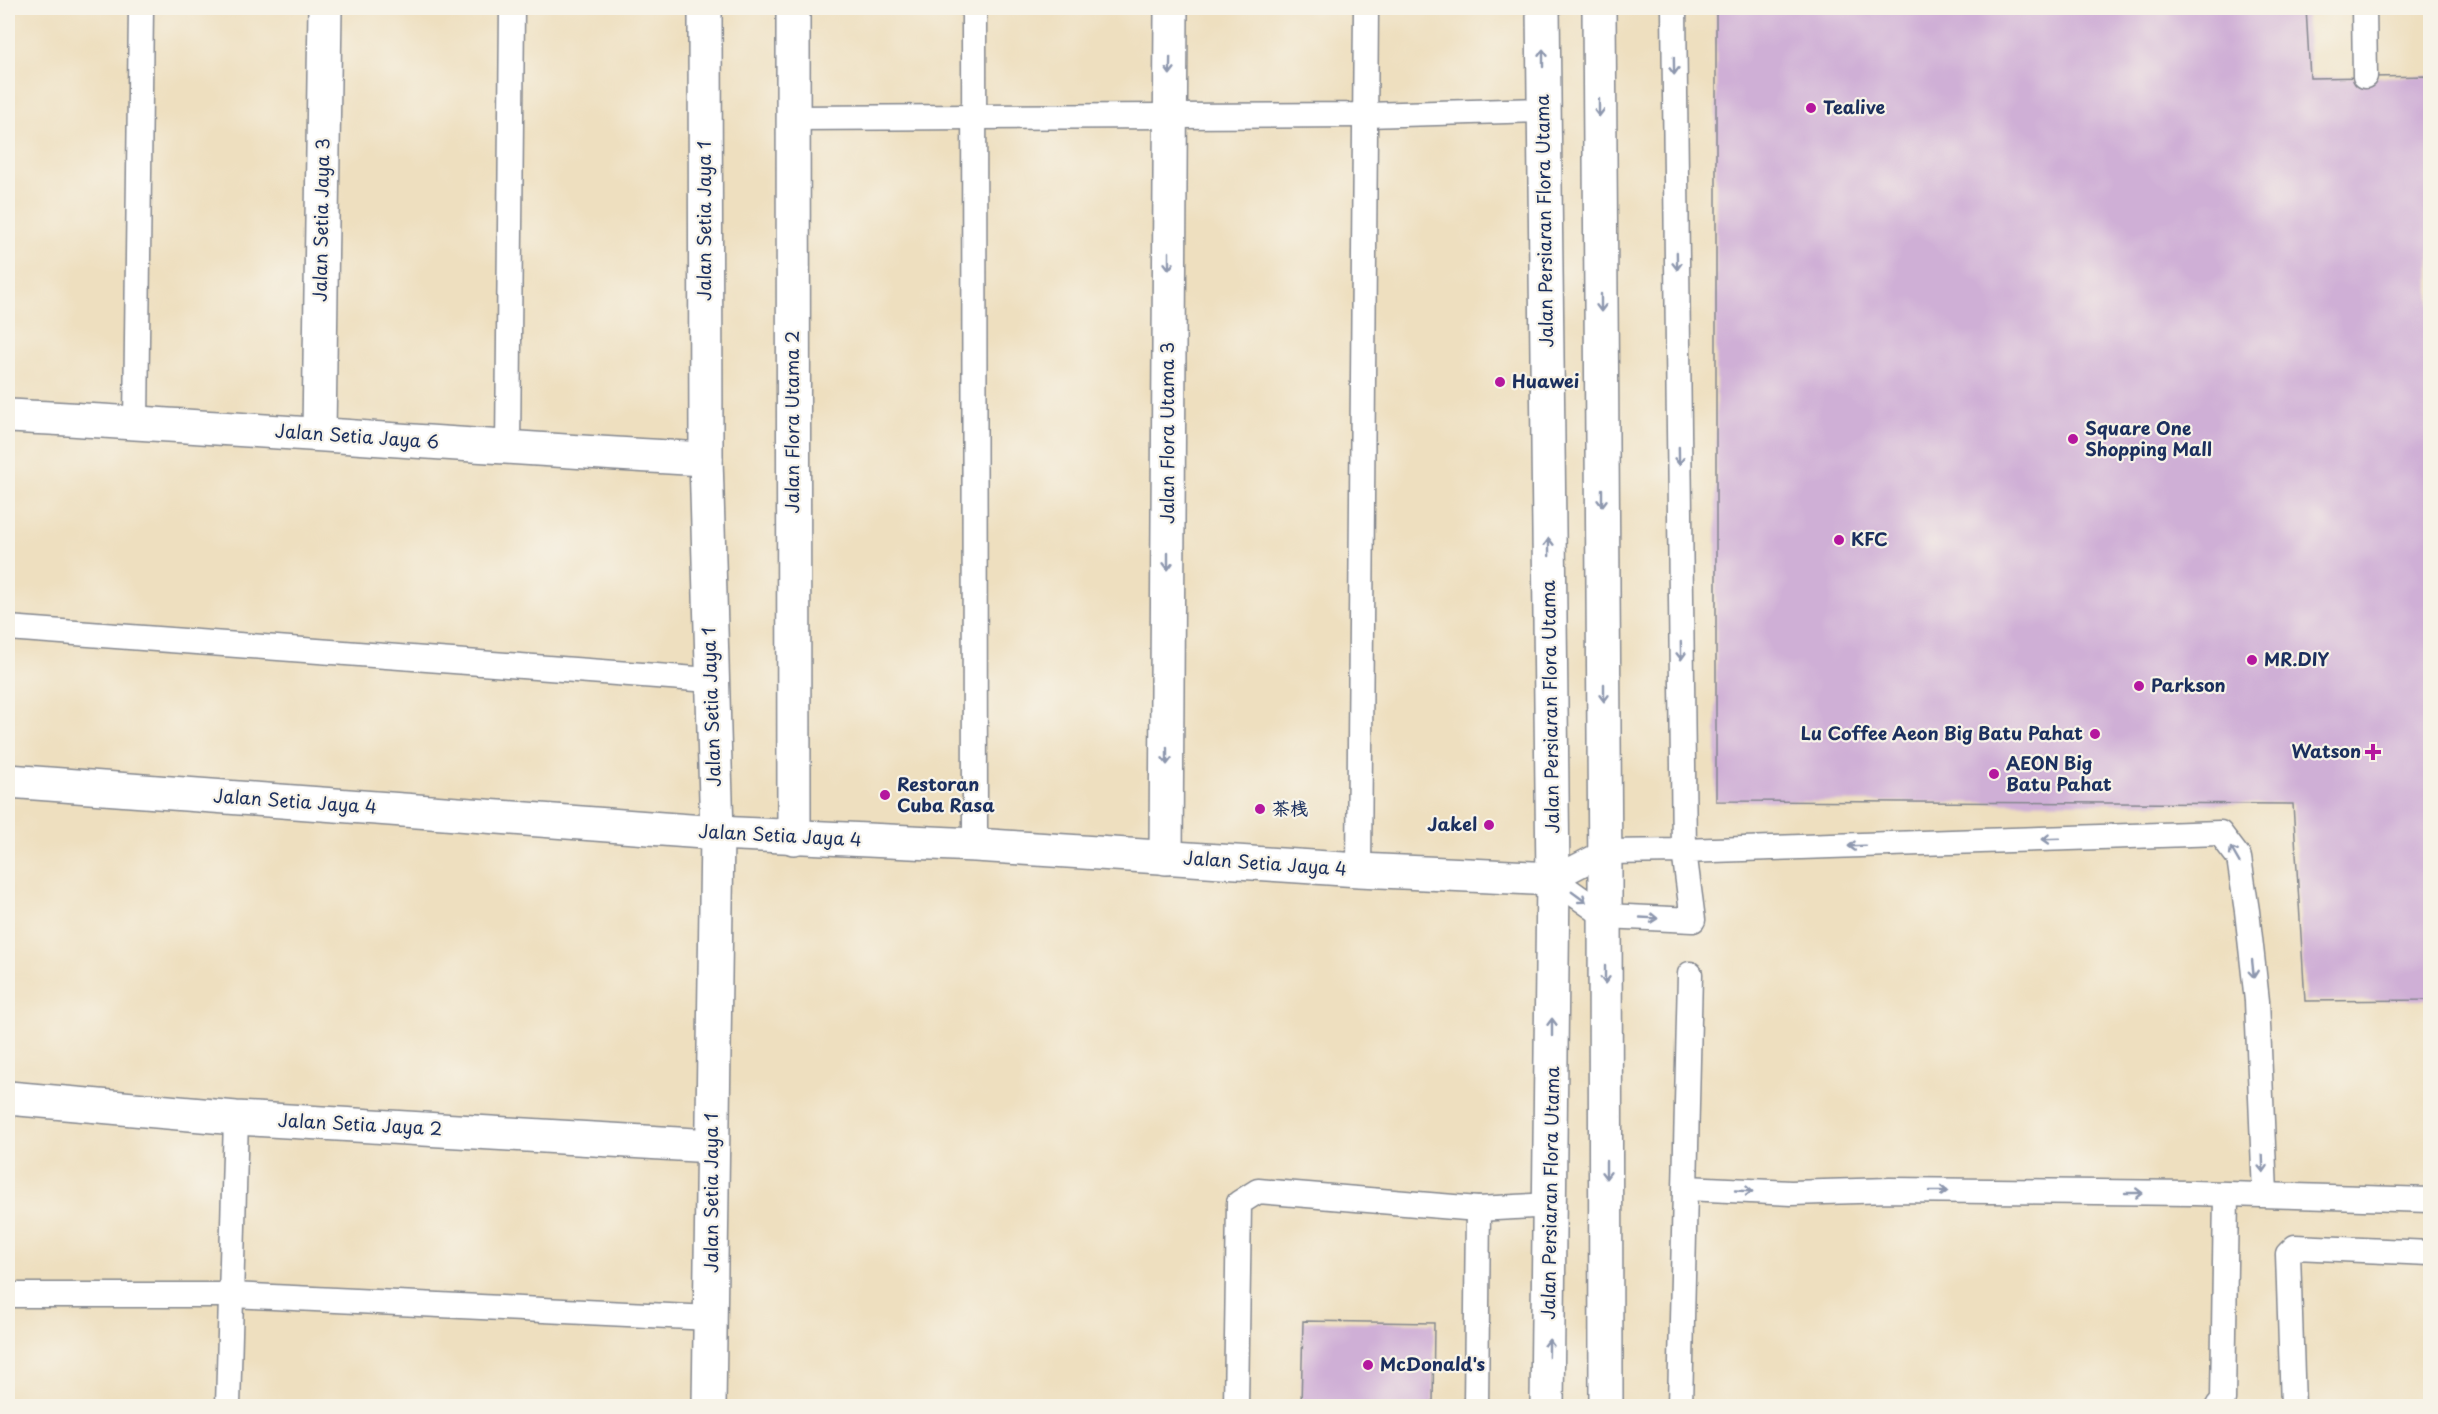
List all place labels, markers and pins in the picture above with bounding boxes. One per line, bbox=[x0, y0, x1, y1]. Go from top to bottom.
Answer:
place label: Tealive bbox=[1823, 93, 1886, 120]
marker: Tealive bbox=[1804, 101, 1818, 115]
place label: Huawei bbox=[1512, 367, 1579, 394]
marker: Huawei bbox=[1493, 375, 1507, 389]
place label: Square One Shopping Mall bbox=[2085, 414, 2212, 462]
marker: Square One Shopping Mall bbox=[2066, 432, 2080, 446]
place label: KFC bbox=[1851, 525, 1888, 552]
marker: KFC bbox=[1832, 533, 1846, 547]
place label: MR.DIY bbox=[2264, 645, 2330, 672]
marker: MR.DIY bbox=[2245, 653, 2259, 667]
place label: Parkson bbox=[2151, 671, 2226, 698]
marker: Parkson bbox=[2132, 679, 2146, 693]
place label: Lu Coffee Aeon Big Batu Pahat bbox=[1801, 719, 2083, 746]
marker: Lu Coffee Aeon Big Batu Pahat bbox=[2088, 727, 2102, 741]
place label: Watson bbox=[2291, 737, 2361, 764]
marker: Watson bbox=[2366, 745, 2380, 759]
place label: AEON Big Batu Pahat bbox=[2006, 749, 2112, 797]
marker: AEON Big Batu Pahat bbox=[1987, 767, 2001, 781]
place label: Restoran Cuba Rasa bbox=[897, 770, 995, 818]
marker: Restoran Cuba Rasa bbox=[878, 788, 892, 802]
place label: 茶栈 bbox=[1272, 794, 1308, 821]
marker: 茶栈 bbox=[1253, 802, 1267, 816]
place label: Jakel bbox=[1427, 810, 1477, 837]
marker: Jakel bbox=[1482, 818, 1496, 832]
place label: McDonald's bbox=[1380, 1350, 1486, 1377]
marker: McDonald's bbox=[1361, 1358, 1375, 1372]

